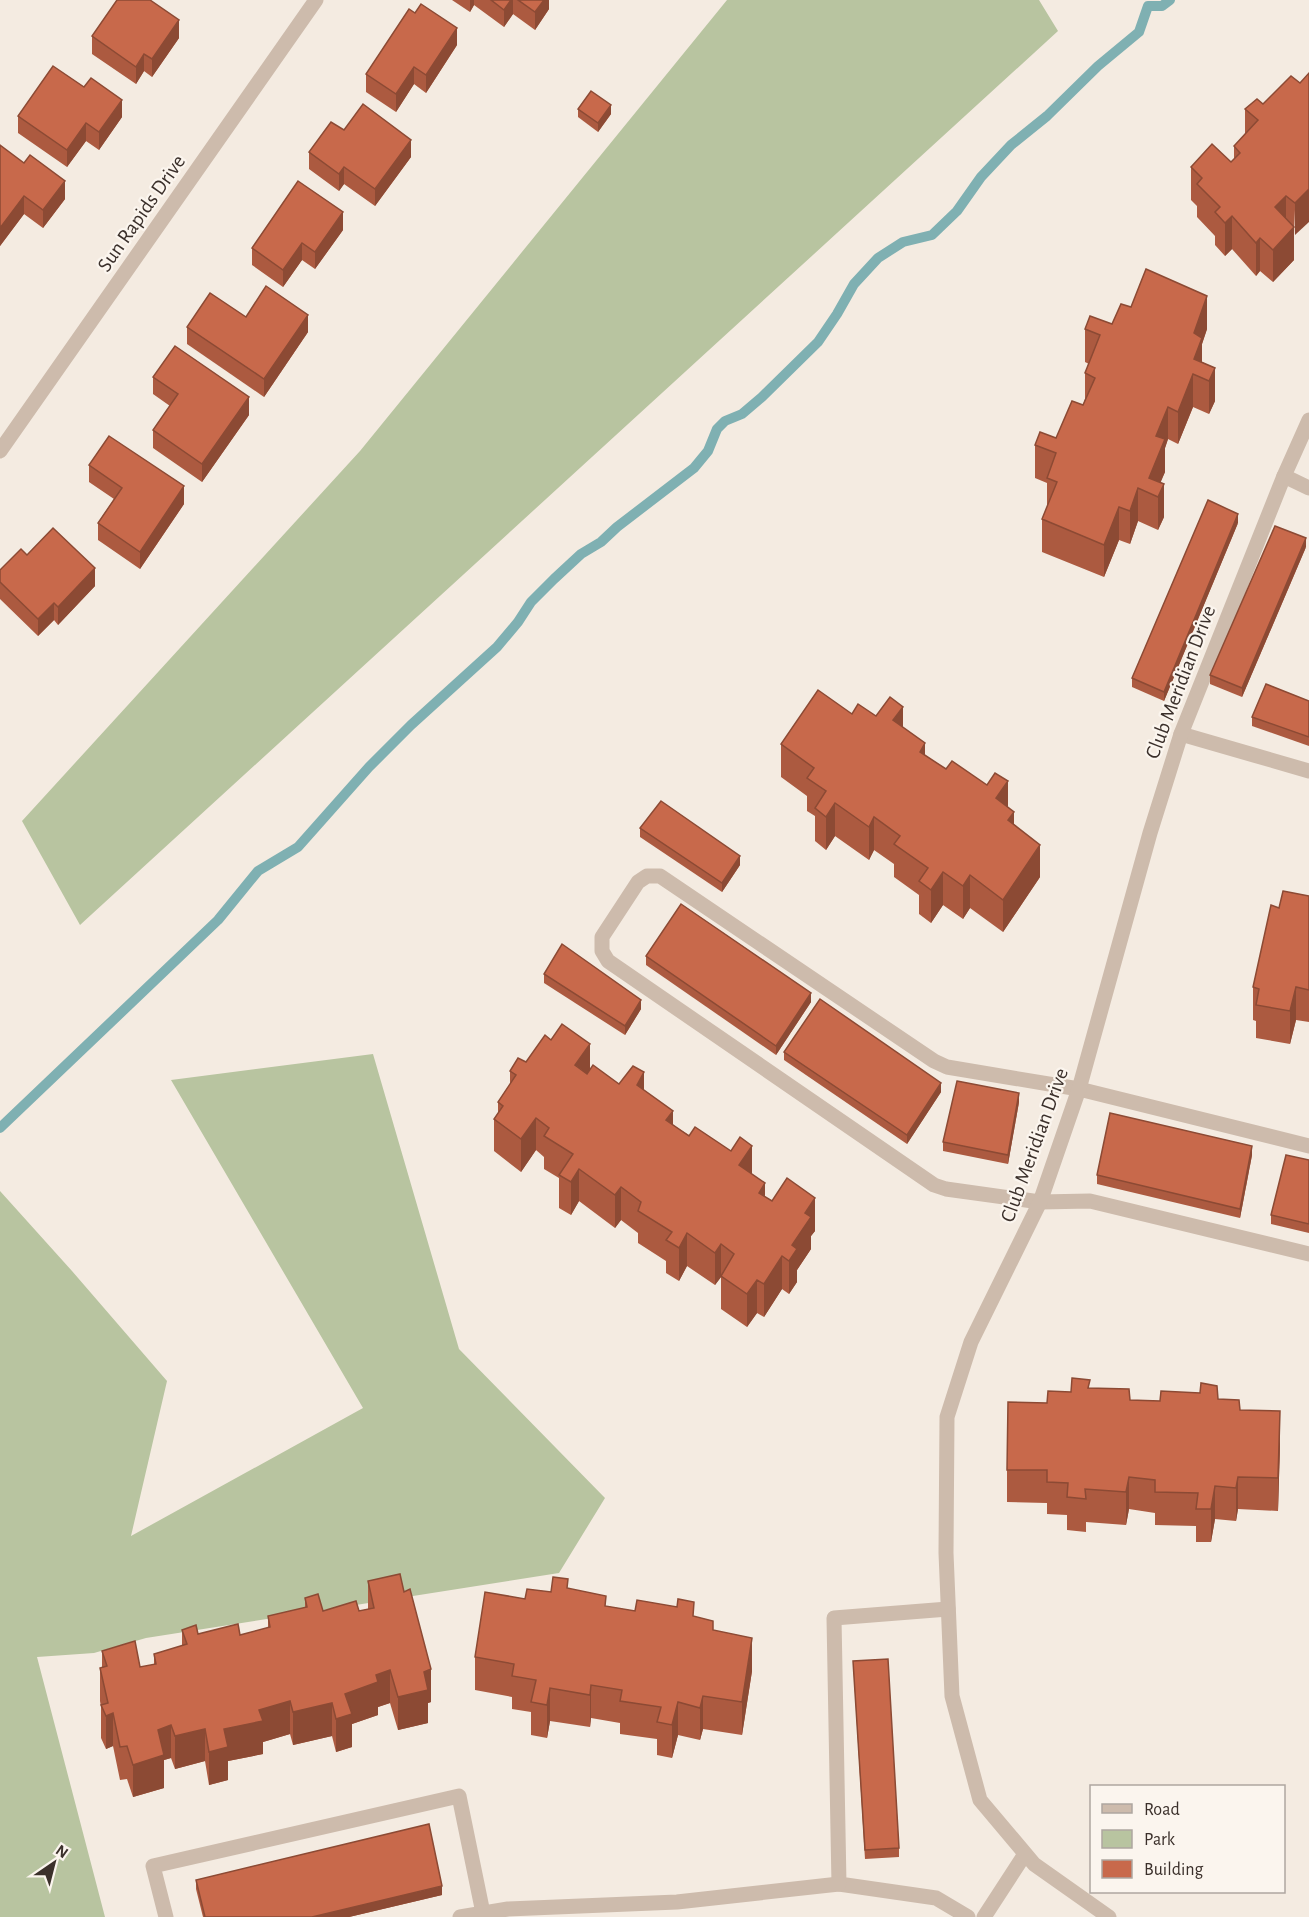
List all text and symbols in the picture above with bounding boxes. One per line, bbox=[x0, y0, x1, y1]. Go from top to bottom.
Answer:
street label: Sun Rapids Drive bbox=[93, 151, 189, 276]
street label: Club Meridian Drive bbox=[1142, 603, 1219, 762]
street label: Club Meridian Drive bbox=[997, 1065, 1072, 1225]
legend bbox=[1090, 1785, 1285, 1893]
text: Road bbox=[1144, 1801, 1180, 1819]
text: Park bbox=[1144, 1831, 1176, 1849]
north arrow bbox=[24, 1833, 84, 1893]
text: N bbox=[53, 1842, 71, 1861]
text: Building bbox=[1144, 1861, 1204, 1879]

